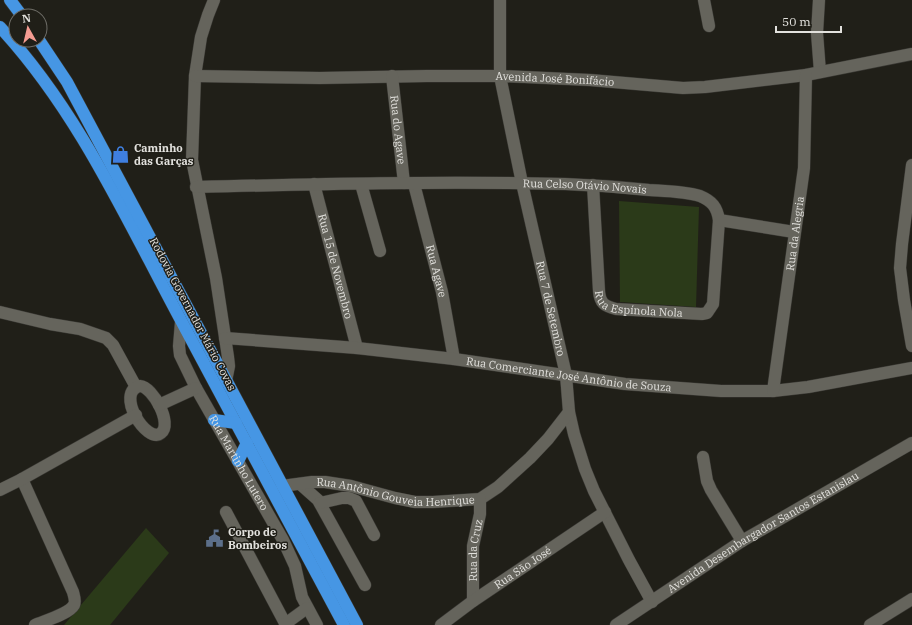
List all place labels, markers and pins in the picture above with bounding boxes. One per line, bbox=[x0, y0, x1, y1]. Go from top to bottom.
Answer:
place label: Caminho das Garças bbox=[134, 141, 194, 168]
shop icon: Caminho das Garças bbox=[111, 144, 131, 164]
place label: Corpo de Bombeiros bbox=[228, 525, 288, 552]
public building icon: Corpo de Bombeiros bbox=[205, 528, 225, 548]

